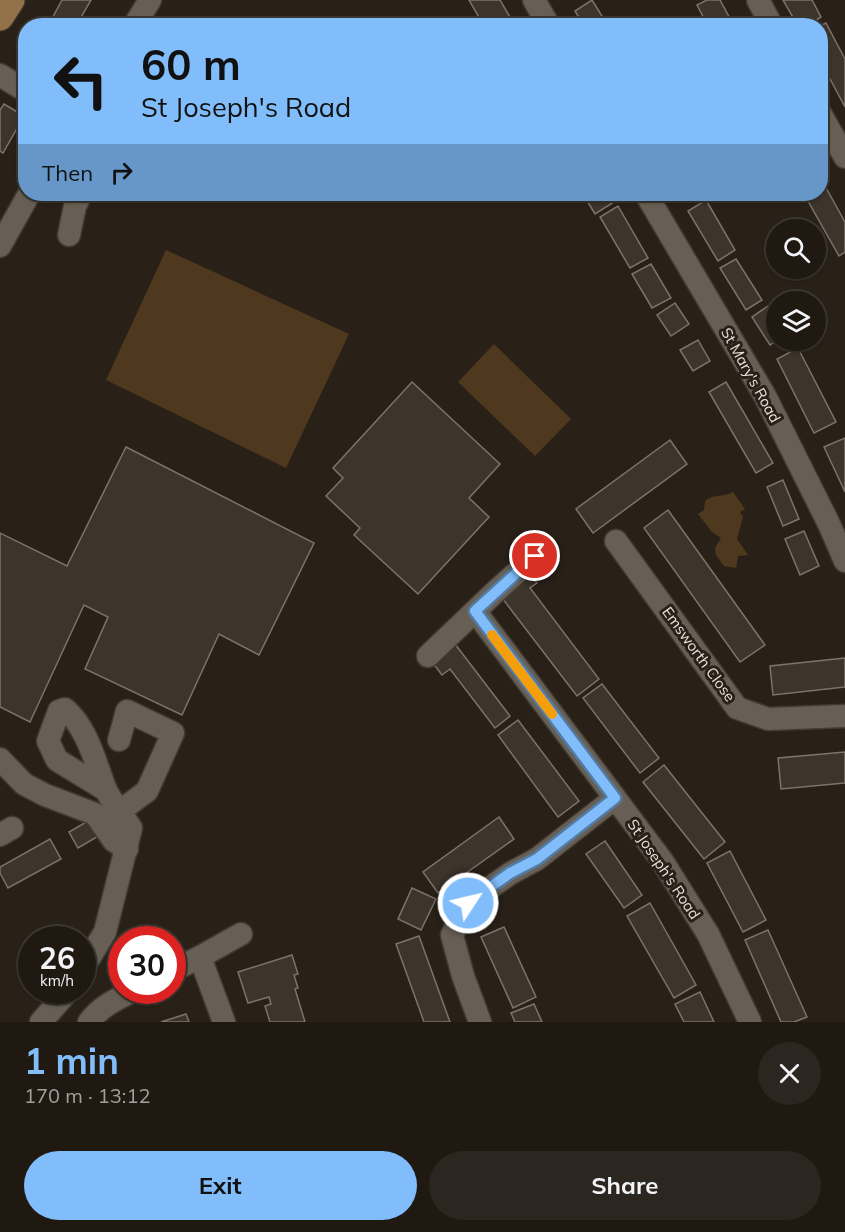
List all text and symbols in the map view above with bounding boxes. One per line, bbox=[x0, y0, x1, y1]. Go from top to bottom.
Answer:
text: 60 m bbox=[141, 38, 241, 91]
icon: left bbox=[42, 42, 120, 120]
text: St Joseph's Road bbox=[141, 90, 351, 124]
icon: right bbox=[105, 156, 138, 189]
text: Then bbox=[42, 159, 93, 187]
map controls bbox=[766, 219, 826, 351]
button: search bbox=[766, 219, 826, 279]
button: layers bbox=[766, 291, 826, 351]
street label: St Mary's Road bbox=[717, 324, 785, 426]
pin bbox=[509, 530, 560, 581]
icon: arrive bbox=[518, 539, 551, 572]
street label: Emsworth Close bbox=[658, 603, 740, 705]
street label: St Joseph's Road bbox=[623, 815, 705, 923]
position arrow bbox=[436, 871, 500, 935]
speed limit sign: 30 bbox=[108, 926, 186, 1004]
text: 26 bbox=[39, 939, 75, 977]
text: km/h bbox=[40, 971, 74, 990]
text: 1 min bbox=[24, 1038, 119, 1083]
button: close bbox=[758, 1042, 821, 1105]
text: 170 m · 13:12 bbox=[24, 1083, 150, 1108]
button: Exit bbox=[24, 1151, 417, 1220]
button: Share bbox=[429, 1151, 821, 1220]

